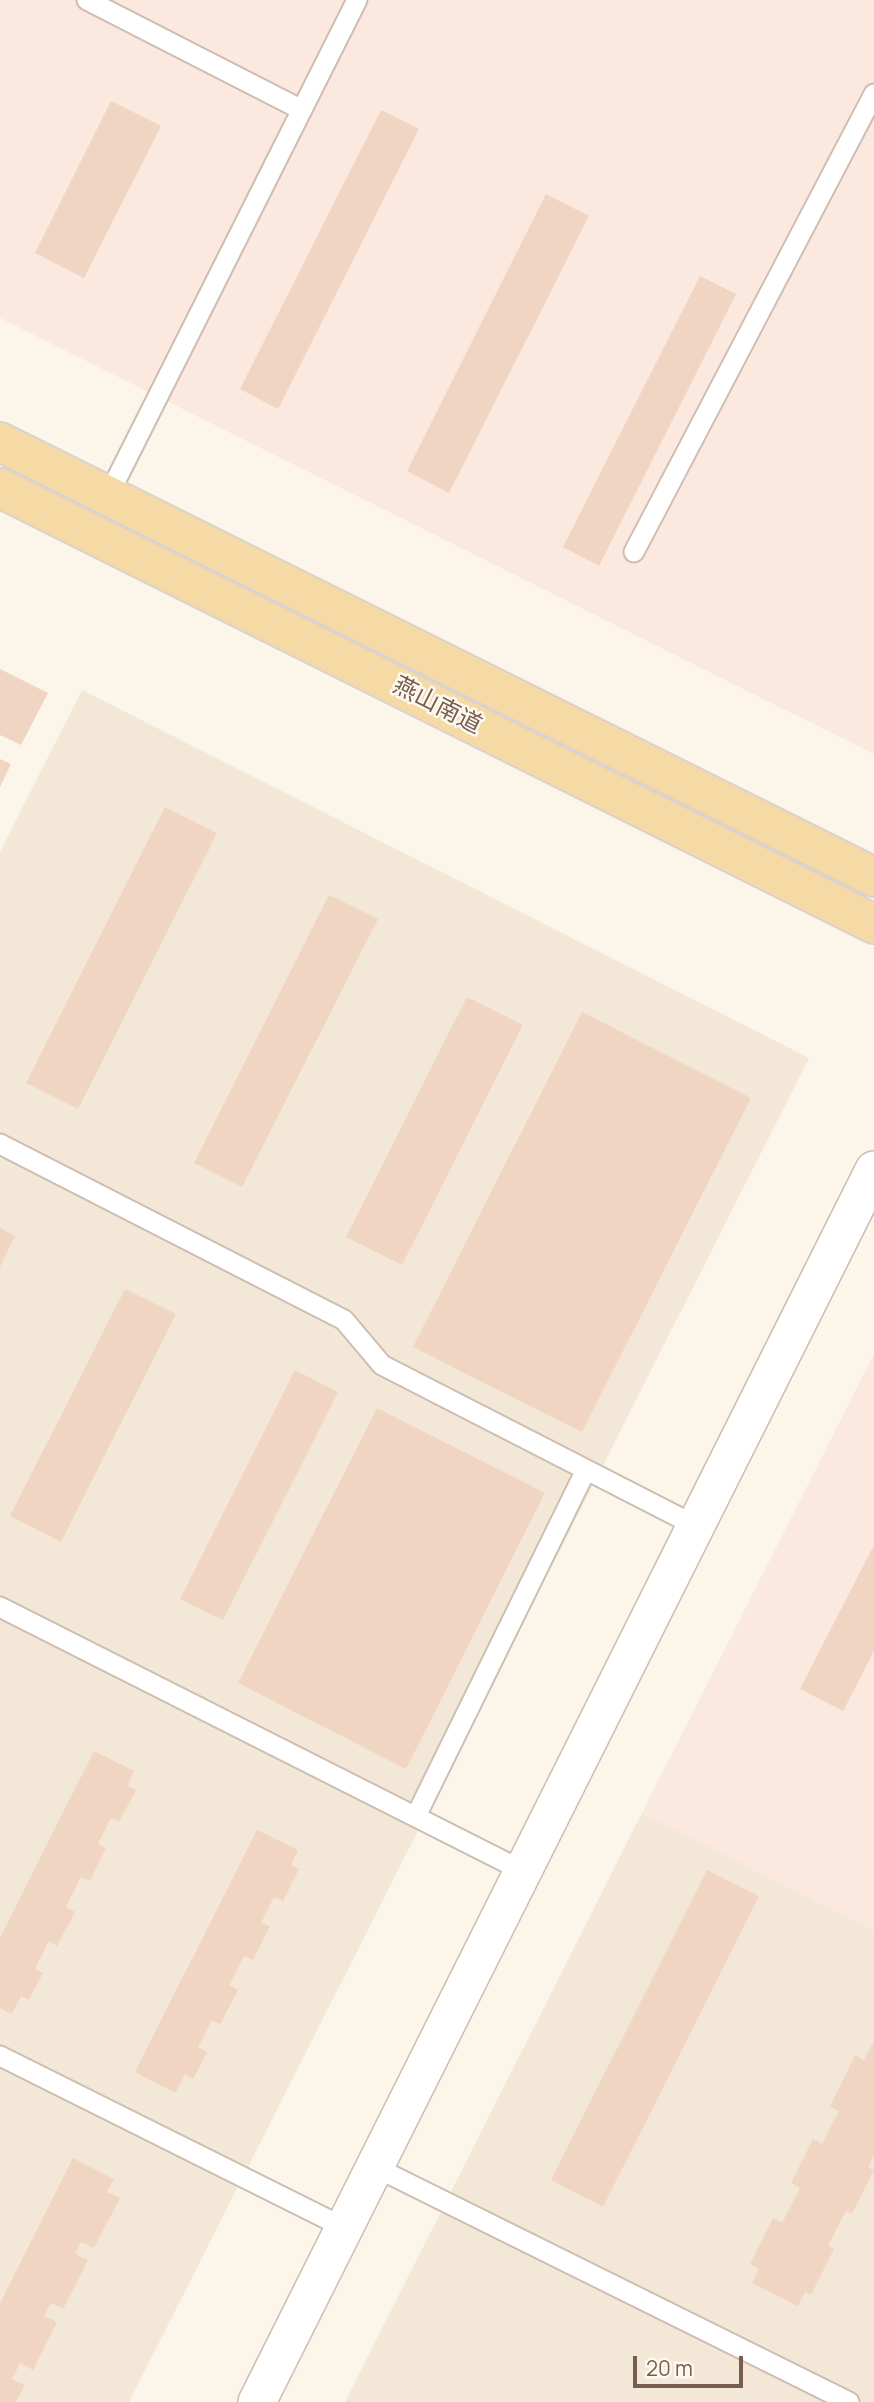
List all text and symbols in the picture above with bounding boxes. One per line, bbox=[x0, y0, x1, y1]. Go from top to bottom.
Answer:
street label: 燕山南道 bbox=[388, 671, 486, 741]
scale bar bbox=[636, 2342, 746, 2386]
text: 20 m bbox=[646, 2354, 693, 2382]

